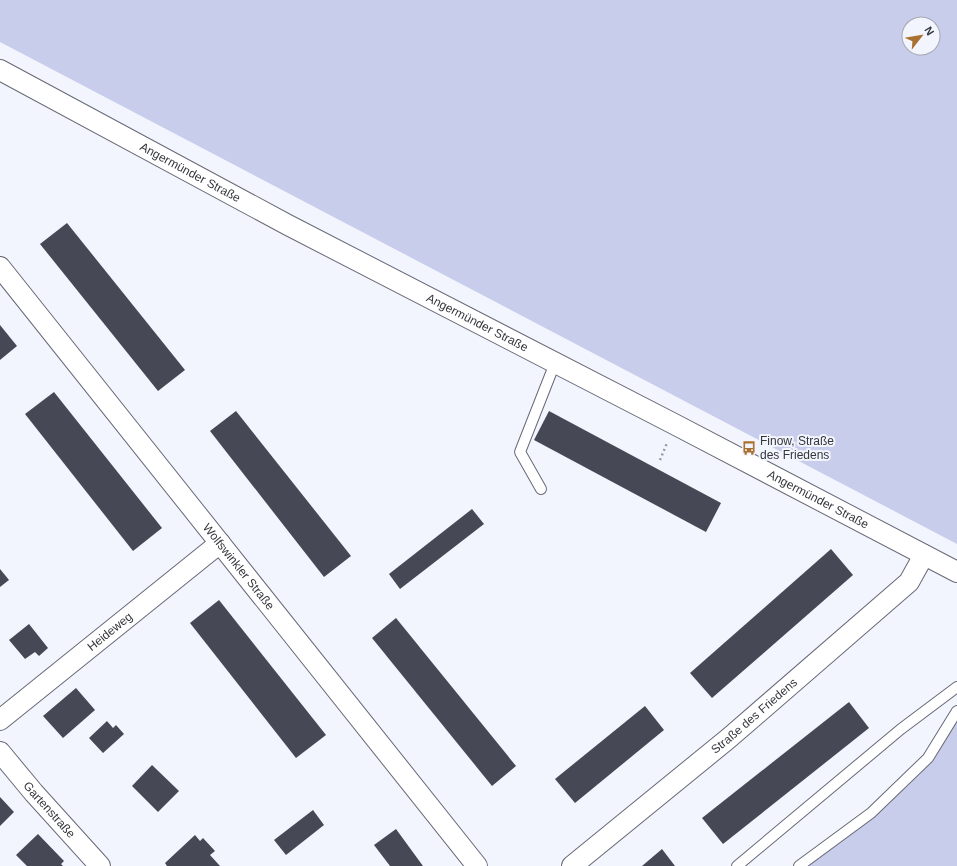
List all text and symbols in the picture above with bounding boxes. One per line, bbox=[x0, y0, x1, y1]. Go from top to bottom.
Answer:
north arrow bbox=[901, 16, 941, 56]
text: N bbox=[922, 24, 937, 37]
street label: Angermünder Straße bbox=[137, 140, 243, 205]
street label: Angermünder Straße bbox=[424, 291, 531, 355]
place label: Finow, Straße des Friedens bbox=[760, 434, 834, 462]
bus stop icon: Finow, Straße des Friedens bbox=[741, 440, 757, 456]
street label: Angermünder Straße bbox=[765, 467, 871, 532]
street label: Wolfswinkler Straße bbox=[200, 521, 277, 613]
street label: Heideweg bbox=[85, 609, 135, 654]
street label: Straße des Friedens bbox=[708, 675, 800, 757]
street label: Gartenstraße bbox=[21, 779, 78, 841]

